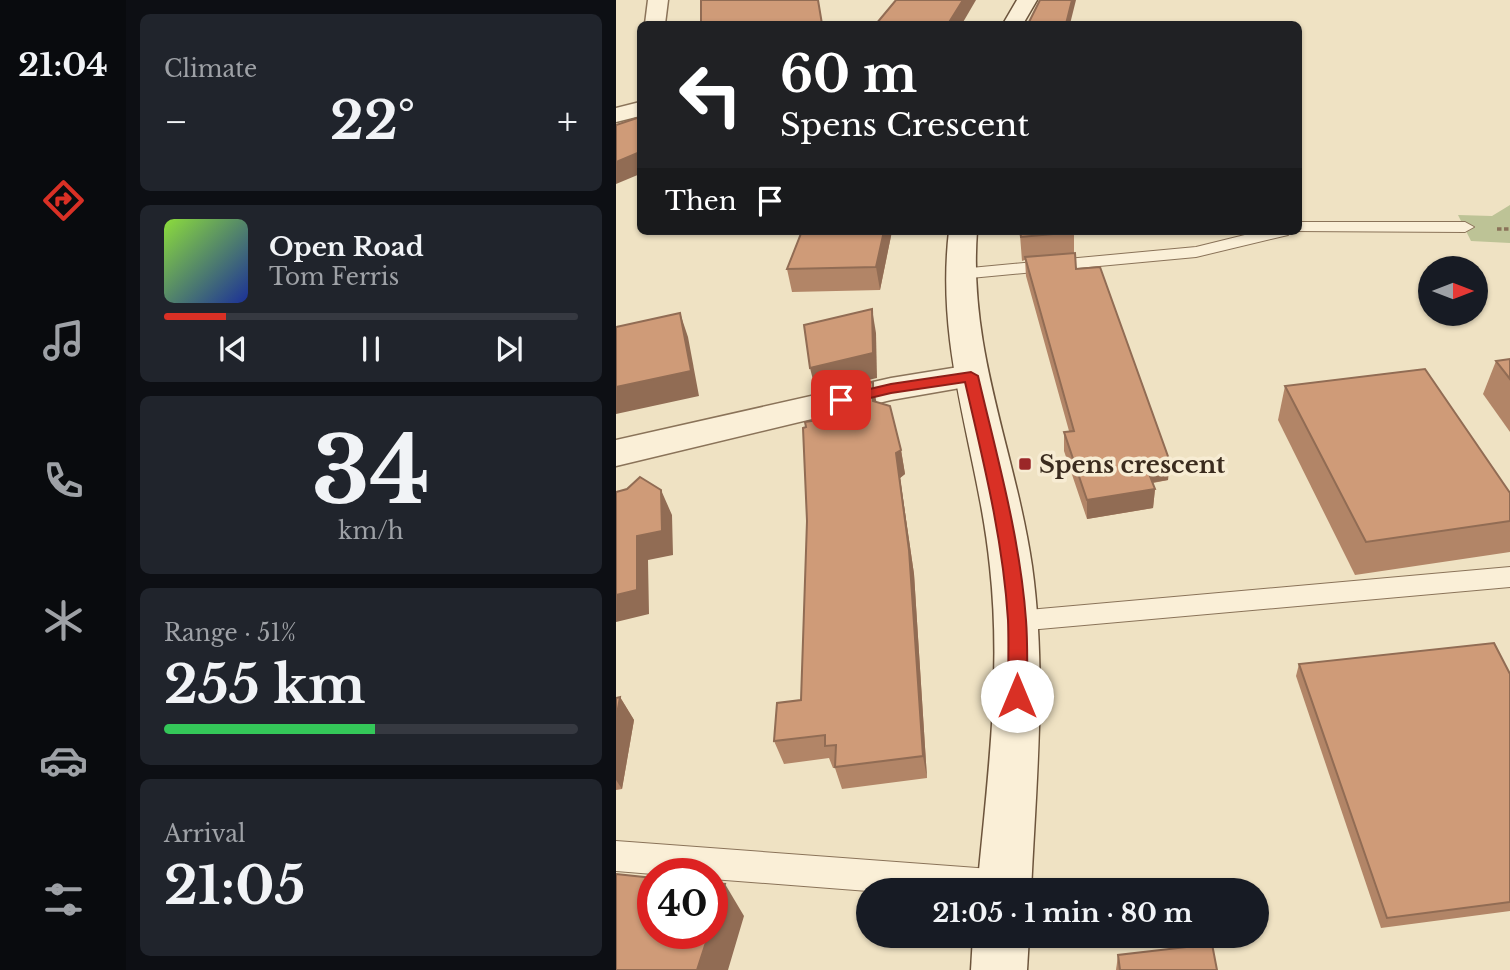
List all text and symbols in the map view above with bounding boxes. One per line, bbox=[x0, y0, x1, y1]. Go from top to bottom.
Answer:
text: 60 m bbox=[780, 44, 917, 105]
text: 21:04 bbox=[18, 45, 108, 85]
icon: left bbox=[665, 49, 756, 140]
text: Climate bbox=[164, 55, 257, 83]
text: 22° bbox=[330, 89, 415, 153]
text: − bbox=[164, 98, 188, 145]
text: + bbox=[557, 98, 578, 145]
text: Spens Crescent bbox=[780, 105, 1029, 145]
icon: directions bbox=[39, 176, 88, 225]
icon: arrive bbox=[751, 182, 789, 220]
text: Then bbox=[665, 185, 737, 217]
text: Open Road bbox=[269, 231, 424, 263]
north arrow bbox=[1418, 256, 1488, 326]
map controls bbox=[1418, 256, 1488, 326]
text: Tom Ferris bbox=[269, 263, 399, 291]
icon: music bbox=[39, 316, 88, 365]
icon: previous bbox=[214, 330, 252, 368]
icon: pause bbox=[352, 330, 390, 368]
icon: next bbox=[490, 330, 528, 368]
pin bbox=[811, 370, 871, 430]
icon: arrive bbox=[822, 381, 860, 419]
text: 34 bbox=[312, 415, 430, 528]
place label: Spens crescent bbox=[1039, 450, 1226, 479]
icon: phone bbox=[39, 456, 88, 505]
marker: Spens crescent bbox=[1017, 456, 1033, 472]
text: km/h bbox=[338, 517, 404, 545]
icon: climate bbox=[39, 596, 88, 645]
text: Range · 51% bbox=[164, 619, 296, 647]
text: 255 km bbox=[164, 653, 366, 717]
position arrow bbox=[980, 659, 1054, 733]
icon: car bbox=[39, 736, 88, 785]
text: Arrival bbox=[164, 820, 245, 848]
text: 21:05 bbox=[164, 854, 306, 918]
speed limit sign: 40 bbox=[637, 858, 728, 949]
icon: filters bbox=[39, 875, 88, 924]
text: 21:05 · 1 min · 80 m bbox=[932, 897, 1193, 929]

